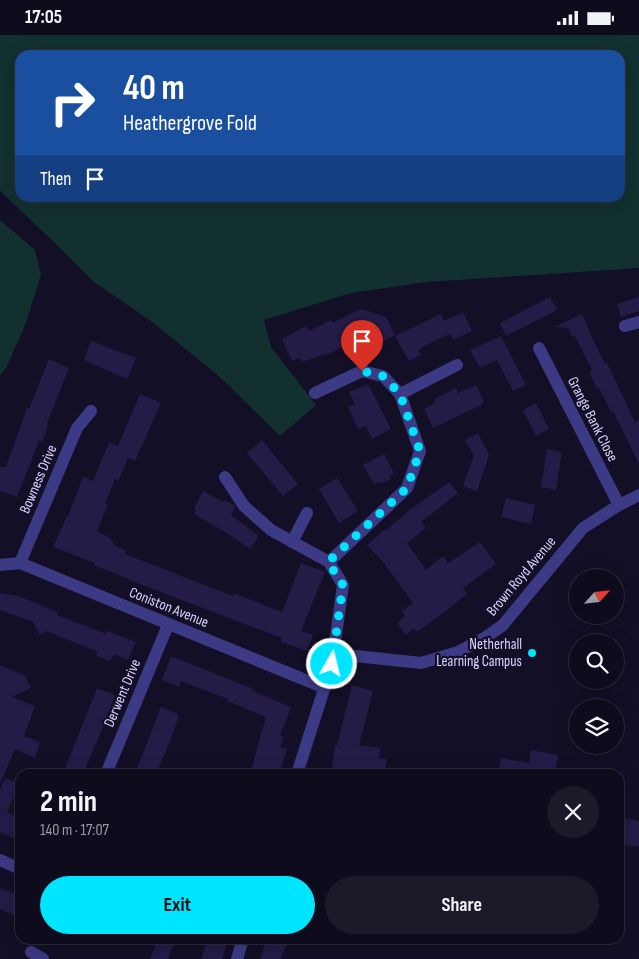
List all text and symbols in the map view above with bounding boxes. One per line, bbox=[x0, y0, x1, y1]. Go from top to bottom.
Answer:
text: 17:05 bbox=[25, 6, 62, 29]
text: 40 m bbox=[123, 67, 185, 110]
icon: right bbox=[40, 70, 105, 135]
text: Heathergrove Fold bbox=[123, 110, 257, 137]
icon: arrive bbox=[81, 165, 109, 193]
text: Then bbox=[40, 168, 71, 191]
pin bbox=[341, 320, 383, 371]
icon: arrive bbox=[348, 327, 376, 355]
street label: Grange Bank Close bbox=[563, 374, 622, 465]
street label: Bowness Drive bbox=[15, 442, 61, 516]
street label: Brown Royd Avenue bbox=[483, 533, 560, 620]
north arrow bbox=[569, 569, 624, 624]
map controls bbox=[569, 569, 624, 754]
street label: Coniston Avenue bbox=[126, 583, 211, 632]
button: search bbox=[569, 634, 624, 689]
place label: Netherhall Learning Campus bbox=[436, 635, 522, 671]
position arrow bbox=[305, 637, 357, 689]
marker: Netherhall Learning Campus bbox=[526, 647, 538, 659]
street label: Derwent Drive bbox=[100, 656, 145, 730]
button: layers bbox=[569, 699, 624, 754]
text: 2 min bbox=[40, 784, 97, 820]
button: close bbox=[547, 786, 599, 838]
text: 140 m · 17:07 bbox=[40, 821, 109, 840]
button: Exit bbox=[40, 876, 315, 934]
button: Share bbox=[325, 876, 599, 934]

